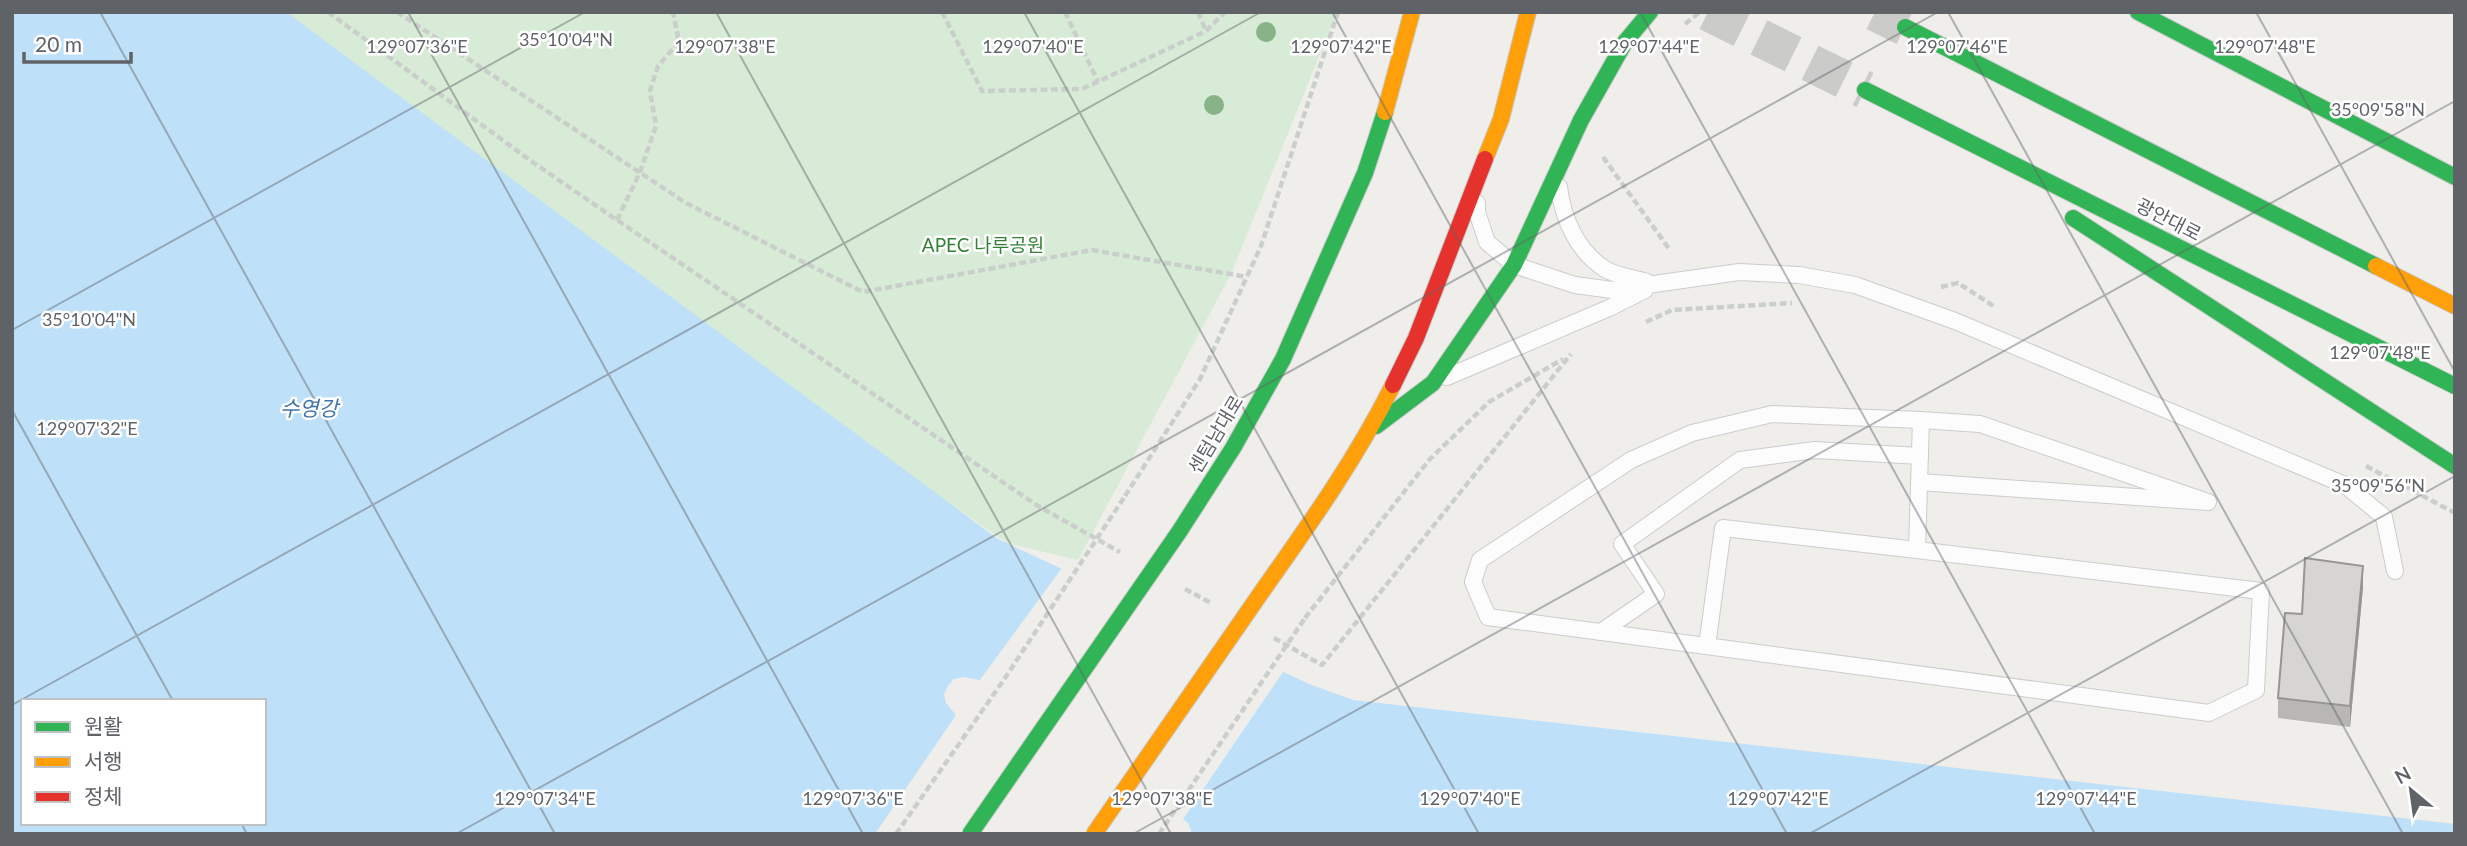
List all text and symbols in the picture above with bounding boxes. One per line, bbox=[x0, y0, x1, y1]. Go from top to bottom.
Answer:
scale bar bbox=[24, 21, 131, 65]
text: 35°10'04"N bbox=[519, 28, 613, 50]
text: 20 m bbox=[35, 31, 82, 56]
text: 129°07'36"E bbox=[366, 35, 468, 57]
text: 129°07'38"E bbox=[674, 35, 776, 57]
text: 129°07'40"E bbox=[982, 35, 1084, 57]
text: 129°07'42"E bbox=[1290, 35, 1392, 57]
text: 129°07'44"E bbox=[1598, 35, 1700, 57]
text: 129°07'46"E bbox=[1906, 35, 2008, 57]
text: 129°07'48"E bbox=[2214, 35, 2316, 57]
text: 35°09'58"N bbox=[2331, 98, 2425, 120]
street label: 광안대로 bbox=[2133, 193, 2205, 245]
park label: APEC 나루공원 bbox=[922, 233, 1044, 256]
text: 35°10'04"N bbox=[42, 308, 136, 330]
text: 129°07'48"E bbox=[2329, 341, 2431, 363]
street label: 센텀남대로 bbox=[1183, 391, 1247, 477]
water label: 수영강 bbox=[280, 395, 341, 420]
text: 129°07'32"E bbox=[36, 417, 138, 439]
text: 35°09'56"N bbox=[2331, 474, 2425, 496]
legend bbox=[21, 699, 266, 825]
text: 원활 bbox=[84, 713, 123, 738]
text: 서행 bbox=[84, 748, 123, 773]
north arrow bbox=[2376, 755, 2446, 825]
text: N bbox=[2391, 761, 2414, 788]
text: 정체 bbox=[84, 783, 123, 808]
text: 129°07'34"E bbox=[494, 787, 596, 809]
text: 129°07'36"E bbox=[802, 787, 904, 809]
text: 129°07'38"E bbox=[1111, 787, 1213, 809]
text: 129°07'40"E bbox=[1419, 787, 1521, 809]
text: 129°07'42"E bbox=[1727, 787, 1829, 809]
text: 129°07'44"E bbox=[2035, 787, 2137, 809]

